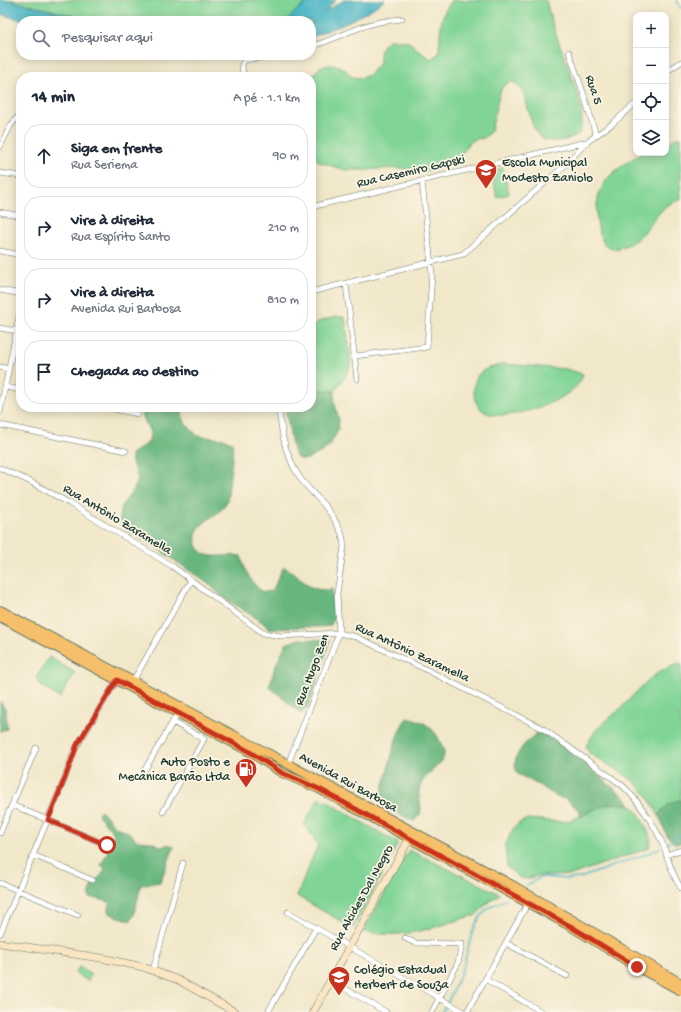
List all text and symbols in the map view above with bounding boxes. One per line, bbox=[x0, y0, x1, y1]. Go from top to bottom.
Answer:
map controls bbox=[633, 12, 669, 156]
button: + bbox=[633, 12, 669, 48]
search box bbox=[16, 16, 316, 60]
icon: search bbox=[30, 27, 52, 49]
text: Pesquisar aqui bbox=[62, 29, 153, 47]
button: − bbox=[633, 48, 669, 84]
street label: Rua 5 bbox=[581, 73, 605, 107]
button: locate bbox=[633, 84, 669, 120]
text: 14 min bbox=[32, 88, 75, 108]
text: A pé · 1.1 km bbox=[233, 91, 300, 106]
button: layers bbox=[633, 120, 669, 156]
text: Siga em frente bbox=[71, 140, 162, 158]
icon: ahead bbox=[33, 145, 55, 167]
text: 90 m bbox=[273, 149, 299, 164]
street label: Rua Casemiro Gapski bbox=[355, 152, 467, 192]
place label: Escola Municipal Modesto Zaniolo bbox=[502, 156, 593, 186]
school or university icon: Escola Municipal Modesto Zaniolo bbox=[473, 157, 499, 190]
text: Rua Seriema bbox=[71, 158, 138, 173]
text: Vire à direita bbox=[71, 212, 154, 230]
icon: right bbox=[33, 217, 55, 239]
text: 210 m bbox=[268, 221, 299, 236]
text: Rua Espírito Santo bbox=[71, 230, 170, 245]
text: Vire à direita bbox=[71, 284, 154, 302]
icon: right bbox=[33, 289, 55, 311]
text: 810 m bbox=[267, 293, 299, 308]
text: Avenida Rui Barbosa bbox=[71, 302, 181, 317]
icon: arrive bbox=[33, 361, 55, 383]
text: Chegada ao destino bbox=[71, 363, 198, 381]
street label: Rua Antônio Zaramella bbox=[60, 482, 175, 559]
street label: Rua Antônio Zaramella bbox=[353, 620, 472, 686]
street label: Rua Hugo Zen bbox=[293, 631, 334, 708]
street label: Avenida Rui Barbosa bbox=[296, 750, 400, 817]
place label: Auto Posto e Mecânica Barão Ltda bbox=[119, 755, 231, 785]
fuel station icon: Auto Posto e Mecânica Barão Ltda bbox=[233, 756, 259, 789]
route start bbox=[98, 836, 116, 854]
street label: Rua Alcides Dal Negro bbox=[327, 842, 397, 954]
route end bbox=[628, 958, 646, 976]
place label: Colégio Estadual Herbert de Souza bbox=[354, 963, 449, 993]
school or university icon: Colégio Estadual Herbert de Souza bbox=[326, 964, 352, 997]

